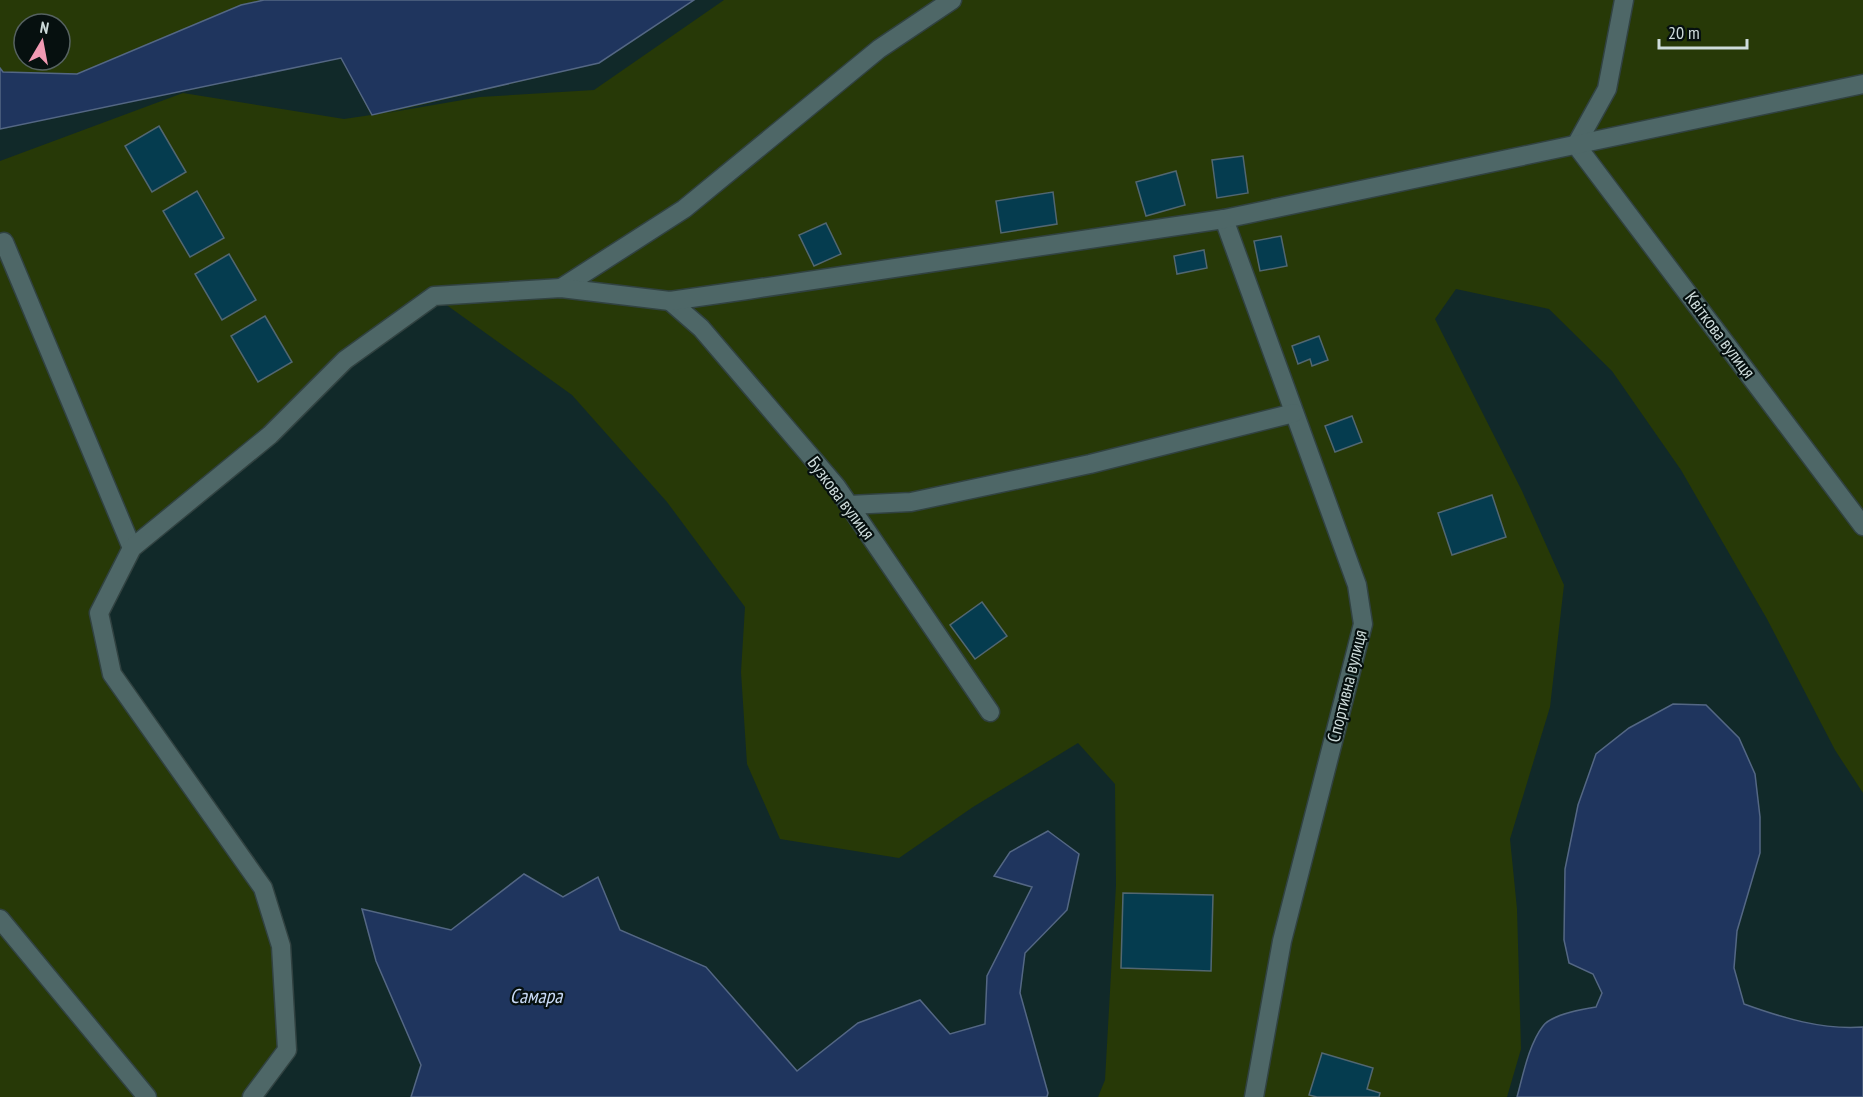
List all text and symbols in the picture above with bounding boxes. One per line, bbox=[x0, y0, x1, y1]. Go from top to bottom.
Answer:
north arrow bbox=[12, 12, 72, 72]
scale bar bbox=[1659, 12, 1748, 50]
text: N bbox=[39, 17, 51, 38]
text: 20 m bbox=[1668, 21, 1700, 44]
street label: Квіткова вулиця bbox=[1680, 287, 1760, 383]
street label: Бузкова вулиця bbox=[803, 452, 880, 544]
street label: Спортивна вулиця bbox=[1321, 627, 1372, 744]
water label: Самара bbox=[510, 983, 563, 1009]

